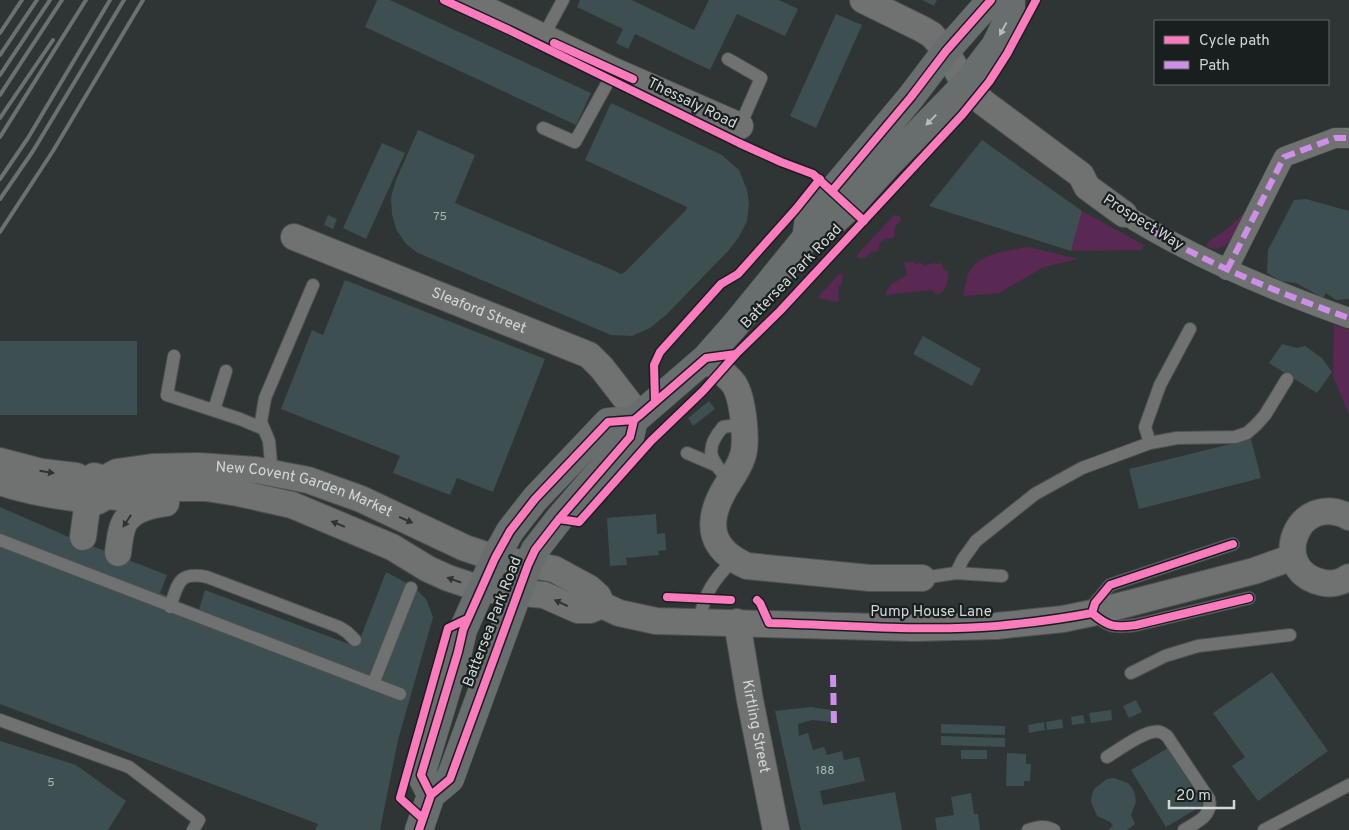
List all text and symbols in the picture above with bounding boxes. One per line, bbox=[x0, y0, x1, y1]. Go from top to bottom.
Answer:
legend bbox=[1154, 20, 1329, 85]
one-way arrow bbox=[999, 22, 1007, 36]
text: Cycle path bbox=[1199, 32, 1270, 51]
text: Path bbox=[1199, 57, 1230, 76]
street label: Thessaly Road bbox=[644, 74, 740, 134]
one-way arrow bbox=[925, 113, 937, 125]
street label: Prospect Way bbox=[1099, 191, 1187, 255]
house number: 75 bbox=[433, 209, 447, 225]
street label: Battersea Park Road bbox=[737, 221, 847, 333]
street label: Sleaford Street bbox=[429, 283, 529, 338]
street label: New Covent Garden Market bbox=[215, 458, 395, 522]
one-way arrow bbox=[40, 469, 56, 477]
one-way arrow bbox=[122, 515, 132, 528]
one-way arrow bbox=[399, 516, 413, 524]
one-way arrow bbox=[331, 519, 345, 527]
street label: Battersea Park Road bbox=[459, 554, 527, 690]
one-way arrow bbox=[446, 576, 461, 584]
one-way arrow bbox=[554, 598, 568, 606]
street label: Pump House Lane bbox=[870, 603, 992, 622]
street label: Kirtling Street bbox=[737, 678, 774, 775]
house number: 188 bbox=[815, 763, 835, 779]
house number: 5 bbox=[47, 775, 55, 791]
scale bar bbox=[1169, 778, 1234, 810]
text: 20 m bbox=[1176, 787, 1211, 806]

